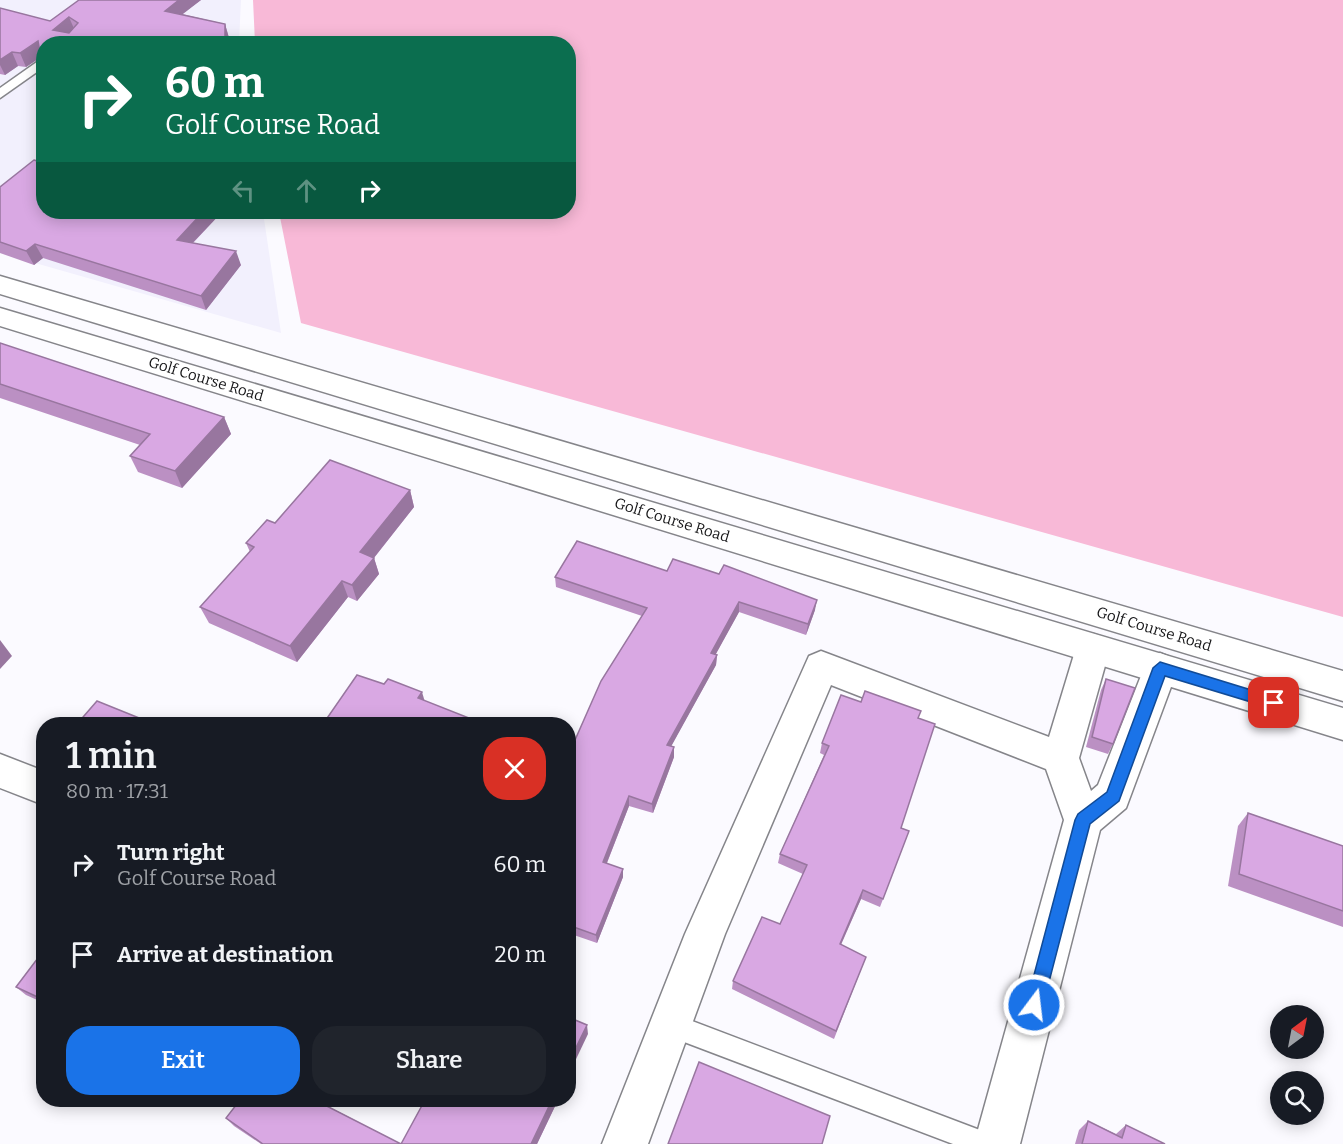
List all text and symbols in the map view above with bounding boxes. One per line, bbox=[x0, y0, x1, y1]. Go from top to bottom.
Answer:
text: 60 m bbox=[165, 58, 264, 108]
icon: right bbox=[66, 60, 144, 138]
text: Golf Course Road bbox=[165, 109, 380, 141]
icon: left bbox=[227, 174, 260, 207]
icon: ahead bbox=[290, 174, 323, 207]
icon: right bbox=[353, 174, 386, 207]
street label: Golf Course Road bbox=[146, 353, 266, 405]
street label: Golf Course Road bbox=[612, 494, 732, 546]
street label: Golf Course Road bbox=[1094, 603, 1214, 655]
pin bbox=[1248, 677, 1299, 728]
icon: arrive bbox=[1257, 686, 1290, 719]
text: 1 min bbox=[66, 734, 157, 778]
button: close bbox=[483, 737, 546, 800]
text: 80 m · 17:31 bbox=[66, 779, 168, 803]
text: Turn right bbox=[117, 839, 225, 866]
icon: right bbox=[66, 848, 99, 881]
text: 60 m bbox=[494, 851, 546, 878]
text: Golf Course Road bbox=[117, 866, 276, 890]
icon: arrive bbox=[66, 938, 99, 971]
text: Arrive at destination bbox=[117, 941, 333, 968]
text: 20 m bbox=[495, 941, 546, 968]
position arrow bbox=[1002, 973, 1066, 1037]
north arrow bbox=[1270, 1005, 1324, 1059]
map controls bbox=[1270, 1005, 1324, 1125]
button: Exit bbox=[66, 1026, 300, 1095]
button: Share bbox=[312, 1026, 546, 1095]
button: search bbox=[1270, 1071, 1324, 1125]

